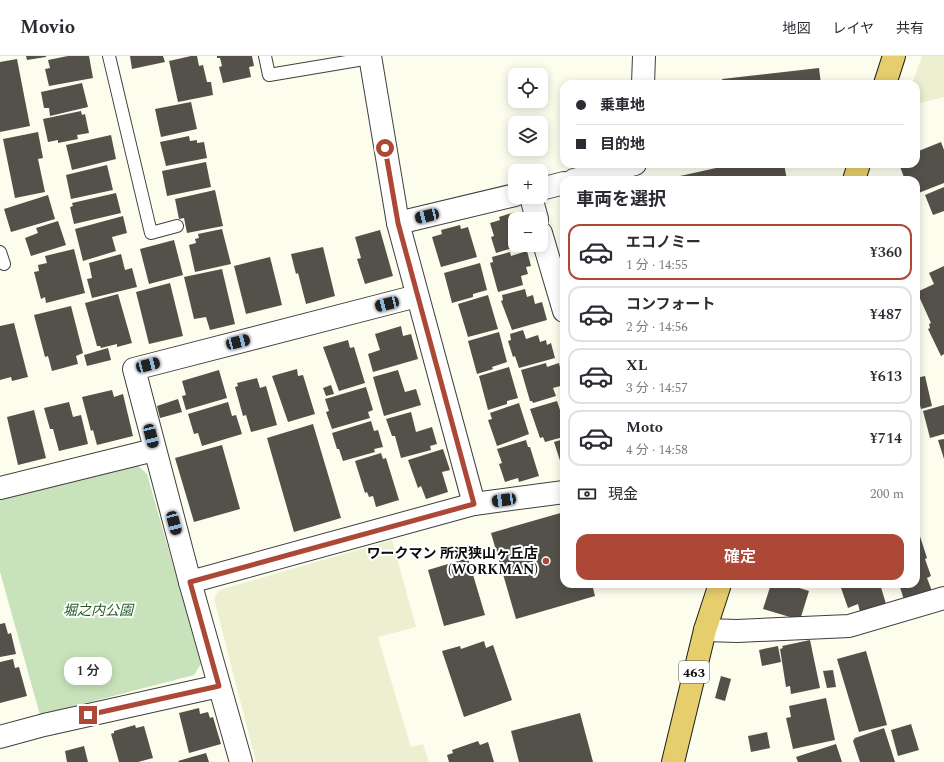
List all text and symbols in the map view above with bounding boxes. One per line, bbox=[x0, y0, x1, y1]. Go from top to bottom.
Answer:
text: Movio bbox=[20, 13, 75, 42]
text: 地図 bbox=[782, 18, 810, 39]
text: レイヤ bbox=[832, 18, 874, 39]
text: 共有 bbox=[896, 18, 924, 39]
map controls bbox=[508, 68, 548, 252]
button: locate bbox=[508, 68, 548, 108]
text: 乗車地 bbox=[600, 94, 645, 117]
button: layers bbox=[508, 116, 548, 156]
text: 目的地 bbox=[600, 133, 645, 156]
route start bbox=[376, 139, 394, 157]
button: + bbox=[508, 164, 548, 204]
text: 車両を選択 bbox=[576, 186, 666, 213]
car bbox=[414, 207, 440, 225]
button: − bbox=[508, 212, 548, 252]
text: エコノミー bbox=[626, 231, 701, 254]
icon: car bbox=[578, 234, 614, 270]
text: ¥360 bbox=[870, 241, 902, 264]
text: 1 分 · 14:55 bbox=[626, 255, 688, 275]
text: コンフォート bbox=[626, 293, 716, 316]
car bbox=[374, 295, 400, 313]
icon: car bbox=[578, 296, 614, 332]
text: ¥487 bbox=[870, 303, 902, 326]
text: 2 分 · 14:56 bbox=[626, 317, 688, 337]
car bbox=[225, 333, 251, 351]
text: XL bbox=[626, 354, 647, 377]
car bbox=[135, 356, 161, 374]
icon: car bbox=[578, 358, 614, 394]
text: ¥613 bbox=[870, 365, 902, 388]
text: 3 分 · 14:57 bbox=[626, 378, 688, 398]
text: Moto bbox=[626, 416, 663, 439]
icon: car bbox=[578, 420, 614, 456]
car bbox=[142, 423, 160, 449]
text: ¥714 bbox=[870, 427, 902, 450]
text: 4 分 · 14:58 bbox=[626, 440, 688, 460]
icon: cash bbox=[576, 483, 598, 505]
text: 現金 bbox=[608, 483, 638, 506]
text: 200 m bbox=[870, 484, 904, 504]
car bbox=[491, 492, 517, 508]
car bbox=[165, 510, 183, 536]
button: 確定 bbox=[576, 534, 904, 580]
place label: ワークマン 所沢狭山ヶ丘店 (WORKMAN) bbox=[367, 543, 538, 580]
marker: ワークマン 所沢狭山ヶ丘店 (WORKMAN) bbox=[541, 556, 551, 566]
park label: 堀之内公園 bbox=[63, 600, 135, 621]
callout: 1 分 bbox=[64, 657, 112, 685]
text: 1 分 bbox=[76, 661, 100, 681]
road number: 463 bbox=[679, 661, 709, 683]
route end bbox=[79, 706, 97, 724]

